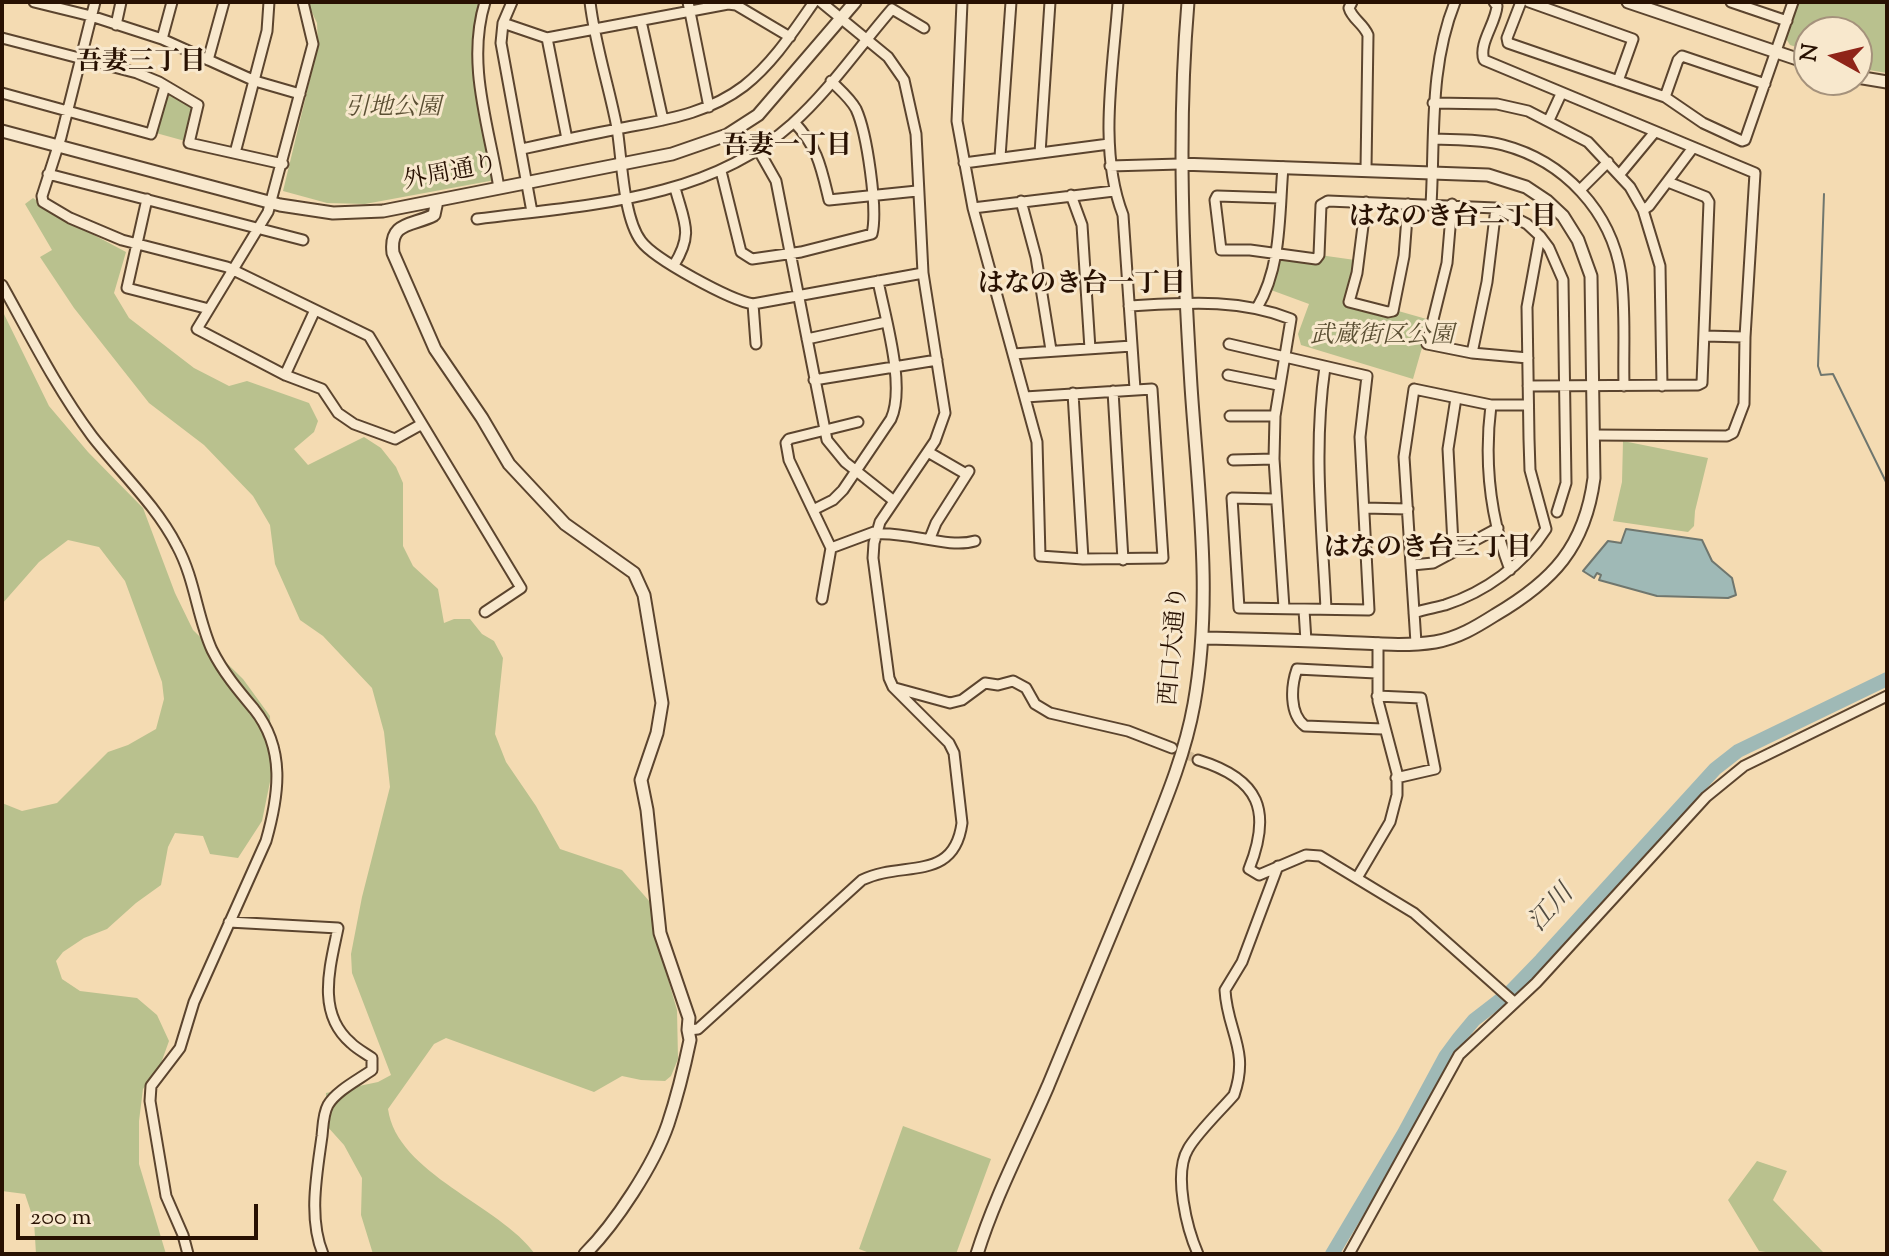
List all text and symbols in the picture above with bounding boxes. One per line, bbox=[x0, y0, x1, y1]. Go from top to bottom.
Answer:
north arrow bbox=[1793, 16, 1873, 96]
text: N bbox=[1794, 42, 1828, 64]
district label: 吾妻三丁目 bbox=[76, 49, 206, 81]
park label: 引地公園 bbox=[345, 96, 441, 124]
district label: 吾妻一丁目 bbox=[722, 133, 852, 165]
street label: 外周通り bbox=[401, 152, 501, 198]
district label: はなのき台二丁目 bbox=[1349, 204, 1557, 236]
district label: はなのき台一丁目 bbox=[978, 271, 1186, 303]
park label: 武蔵街区公園 bbox=[1310, 324, 1454, 352]
district label: はなのき台三丁目 bbox=[1324, 535, 1532, 567]
street label: 西口大通り bbox=[1156, 585, 1196, 707]
water label: 江川 bbox=[1524, 880, 1582, 940]
scale bar bbox=[20, 1188, 262, 1238]
text: 200 m bbox=[30, 1201, 92, 1235]

